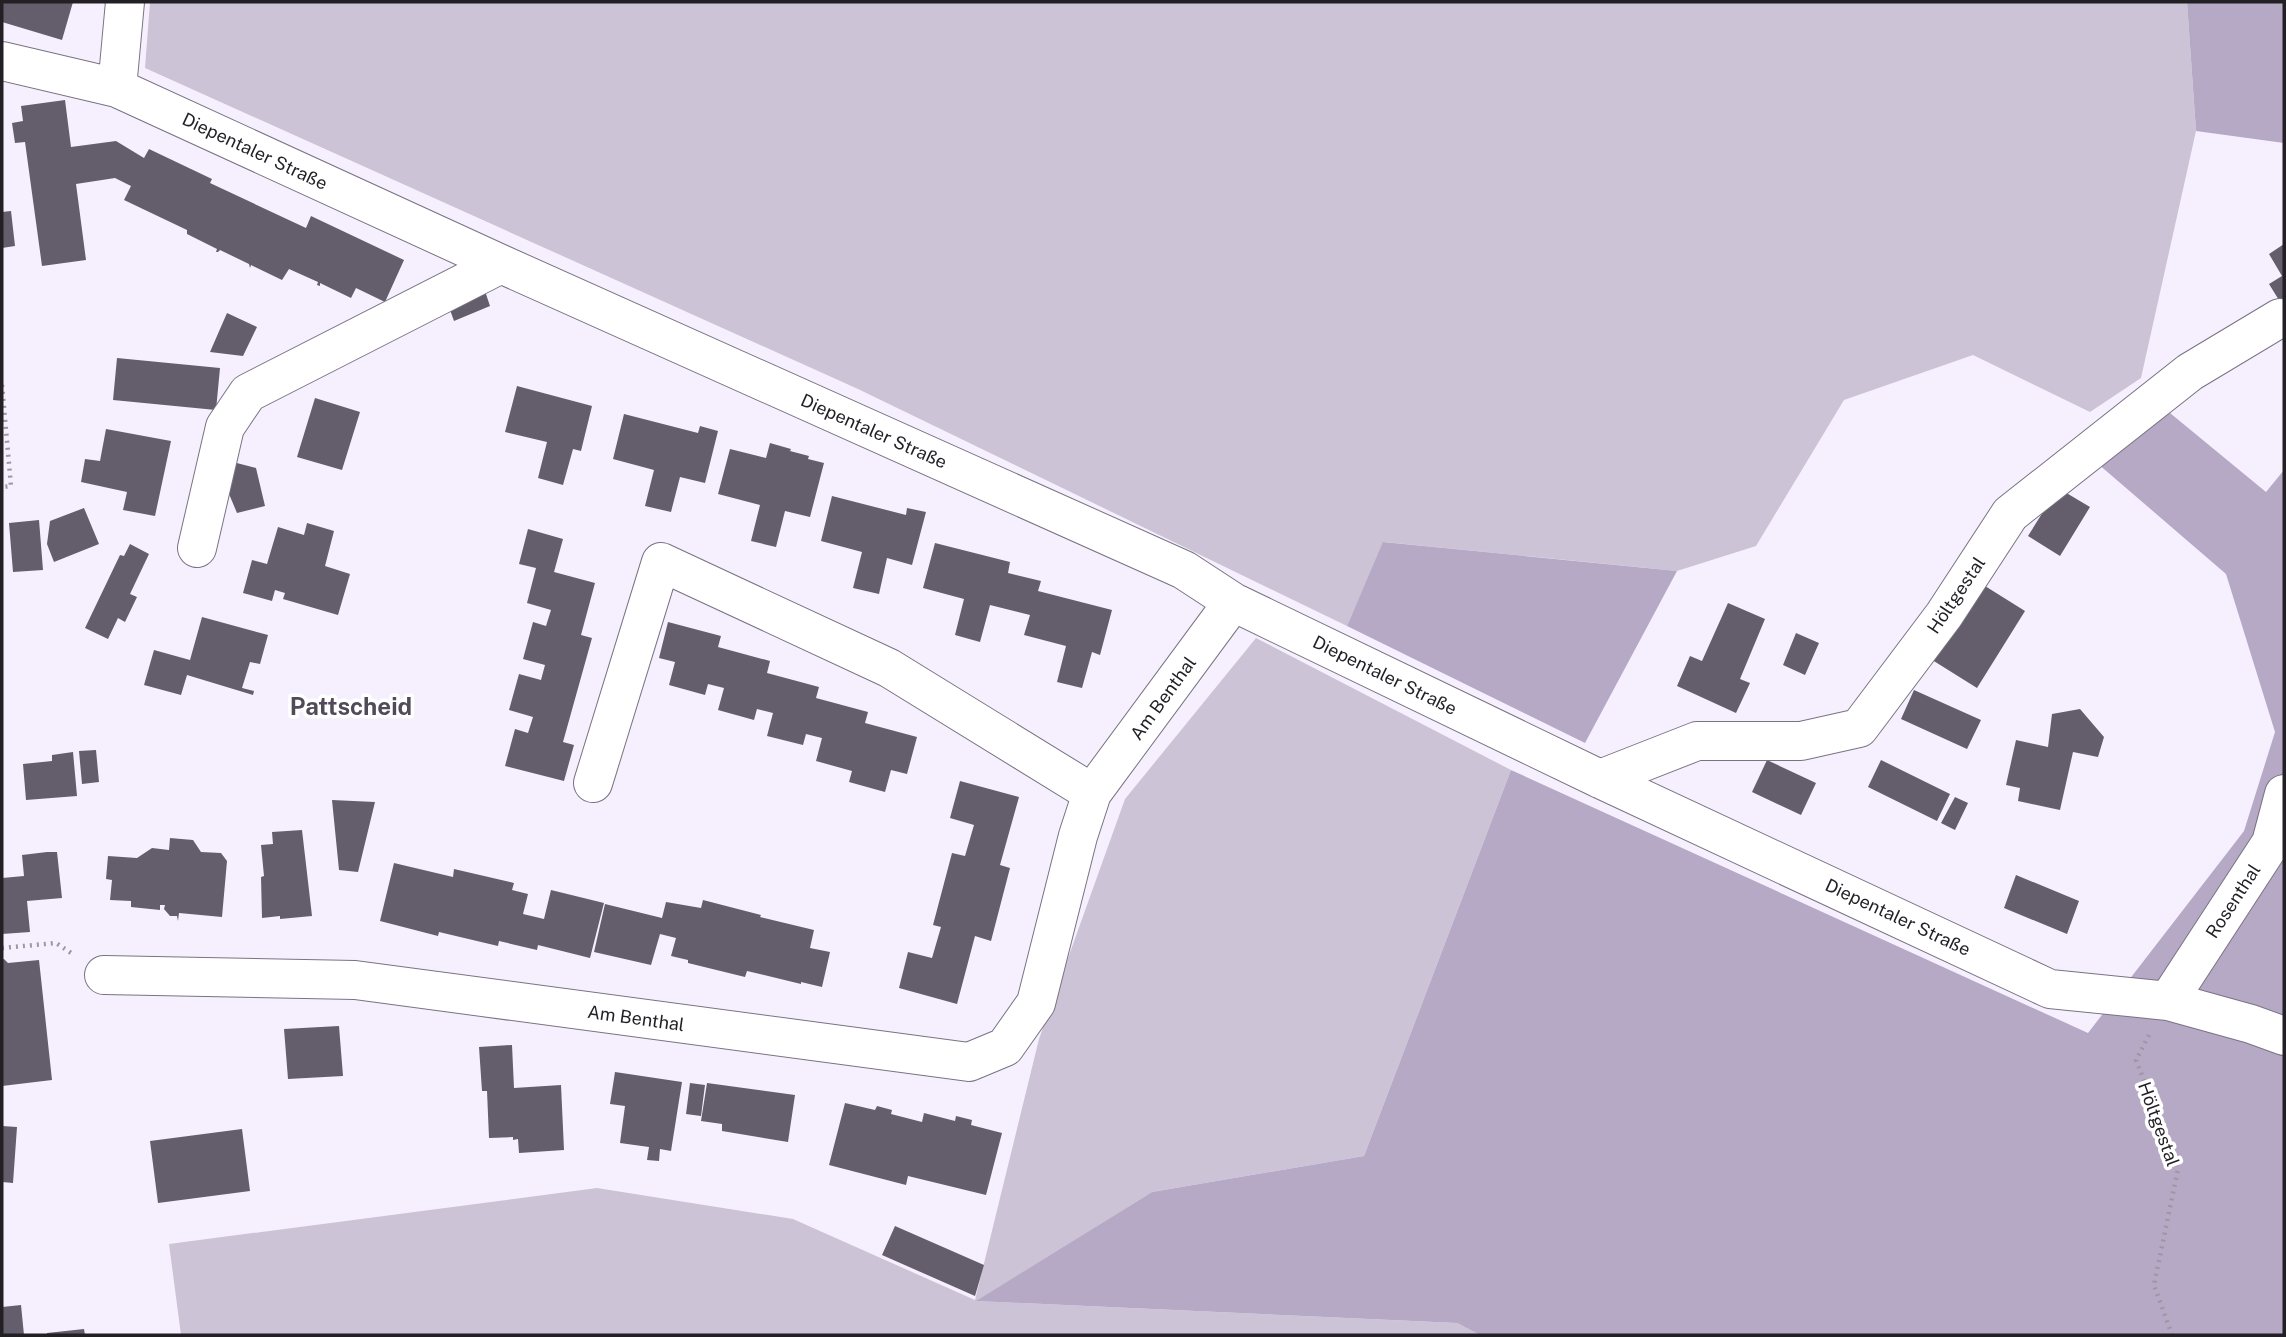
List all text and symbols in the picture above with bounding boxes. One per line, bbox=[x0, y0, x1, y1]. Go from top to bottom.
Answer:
street label: Diepentaler Straße bbox=[179, 108, 331, 194]
street label: Diepentaler Straße bbox=[798, 389, 950, 473]
street label: Höltgestal bbox=[1923, 553, 1989, 637]
street label: Diepentaler Straße bbox=[1310, 631, 1460, 719]
street label: Am Benthal bbox=[1126, 652, 1200, 744]
district label: Pattscheid bbox=[290, 692, 412, 720]
street label: Rosenthal bbox=[2201, 860, 2265, 942]
street label: Diepentaler Straße bbox=[1822, 874, 1974, 960]
street label: Am Benthal bbox=[586, 1001, 686, 1035]
street label: Höltgestal bbox=[2134, 1079, 2184, 1169]

